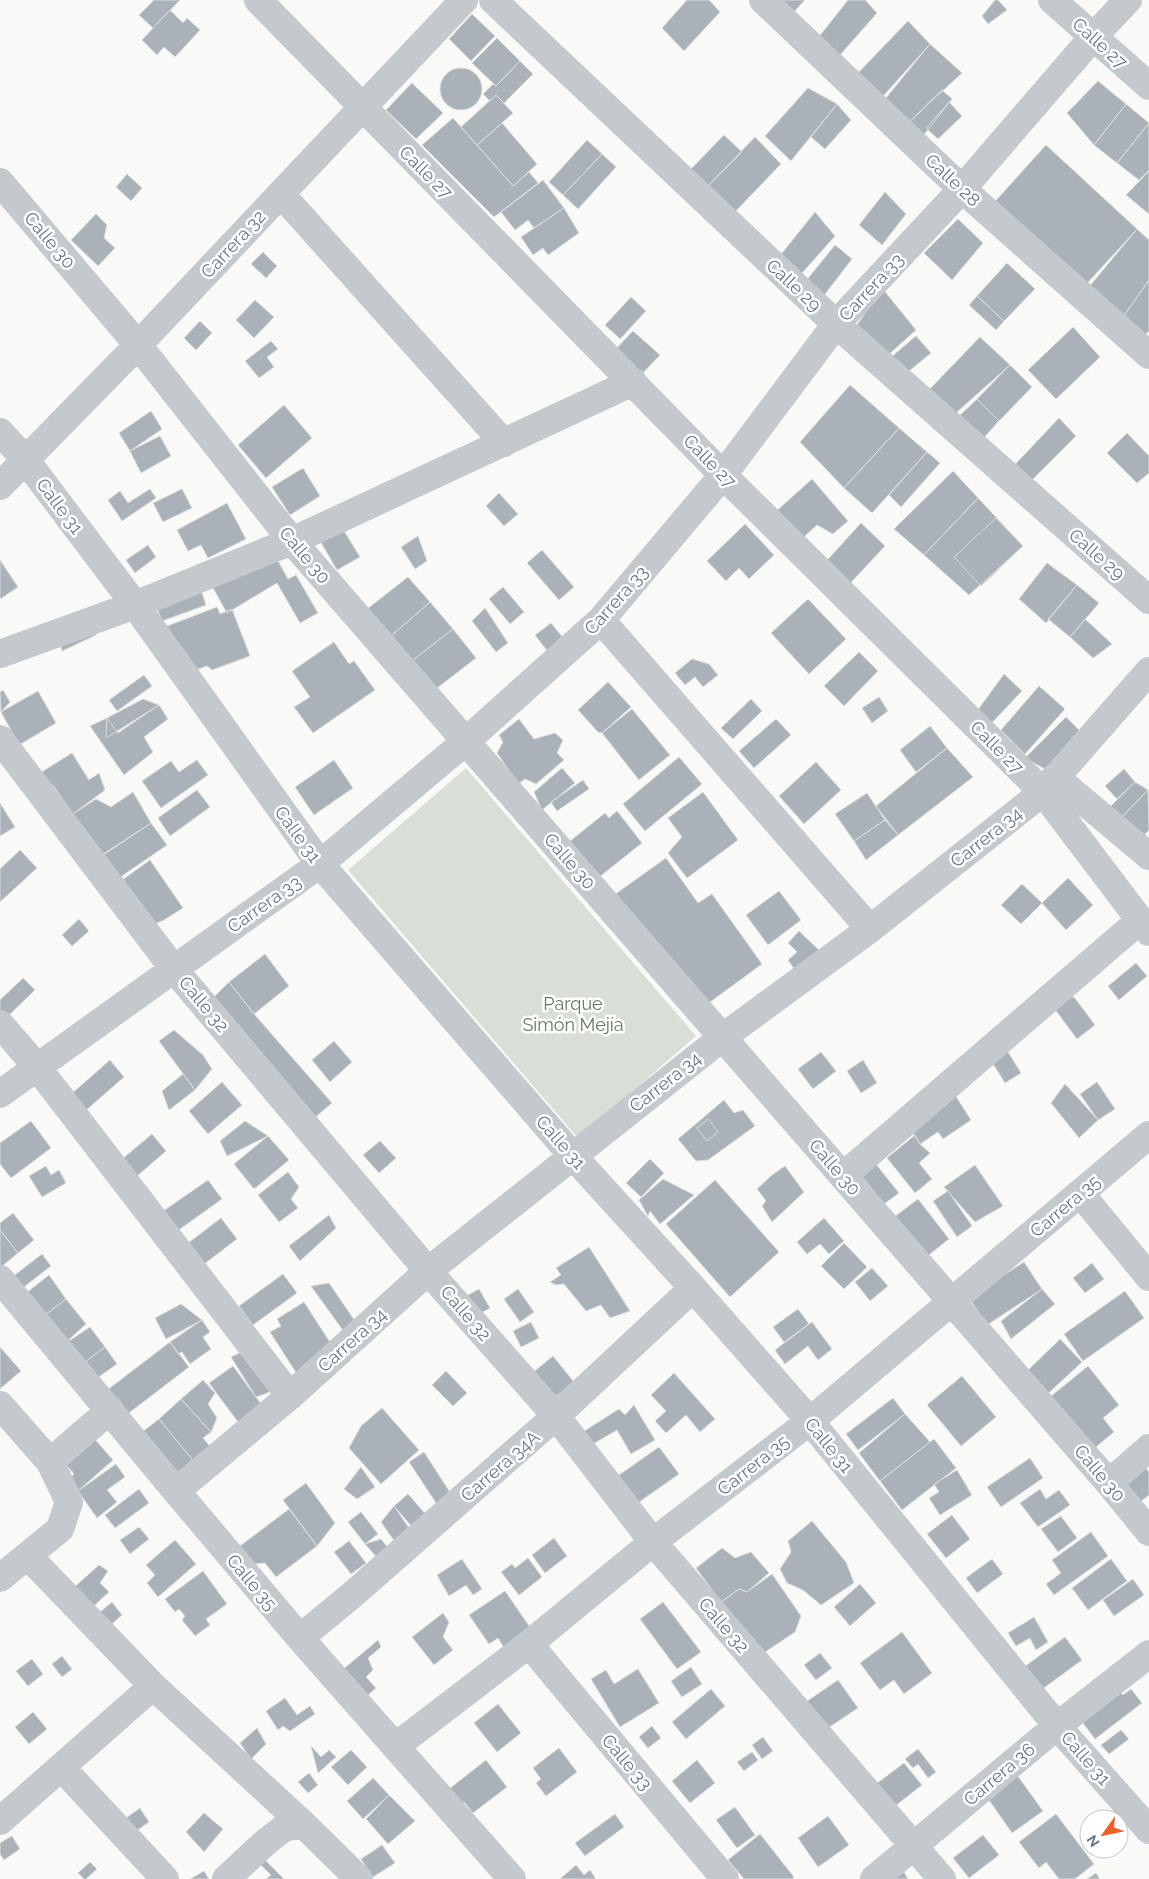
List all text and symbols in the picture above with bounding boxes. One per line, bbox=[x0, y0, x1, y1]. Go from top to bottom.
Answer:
street label: Calle 27 bbox=[1068, 13, 1132, 73]
street label: Calle 27 bbox=[395, 141, 457, 203]
street label: Calle 28 bbox=[921, 149, 985, 211]
street label: Carrera 32 bbox=[196, 206, 270, 282]
street label: Calle 30 bbox=[20, 207, 80, 273]
street label: Carrera 33 bbox=[834, 249, 908, 325]
street label: Calle 29 bbox=[762, 254, 826, 316]
street label: Calle 27 bbox=[679, 430, 741, 492]
street label: Calle 31 bbox=[32, 474, 88, 538]
street label: Calle 30 bbox=[275, 522, 335, 588]
street label: Calle 29 bbox=[1065, 524, 1129, 584]
street label: Carrera 33 bbox=[580, 561, 652, 639]
street label: Calle 27 bbox=[966, 716, 1028, 778]
street label: Calle 31 bbox=[271, 802, 326, 866]
street label: Carrera 34 bbox=[946, 802, 1026, 872]
street label: Calle 30 bbox=[540, 829, 600, 893]
street label: Carrera 33 bbox=[223, 871, 305, 937]
street label: Calle 32 bbox=[175, 972, 233, 1036]
park label: Parque Simón Mejía bbox=[522, 993, 624, 1035]
street label: Carrera 34 bbox=[625, 1047, 705, 1117]
street label: Calle 31 bbox=[532, 1111, 590, 1173]
street label: Calle 30 bbox=[805, 1135, 865, 1199]
street label: Carrera 35 bbox=[1026, 1170, 1105, 1241]
street label: Calle 32 bbox=[436, 1281, 496, 1345]
street label: Carrera 34 bbox=[313, 1304, 391, 1376]
street label: Calle 31 bbox=[801, 1413, 858, 1477]
street label: Carrera 34A bbox=[456, 1426, 544, 1506]
street label: Carrera 35 bbox=[713, 1430, 793, 1499]
street label: Calle 30 bbox=[1070, 1440, 1130, 1506]
street label: Calle 35 bbox=[223, 1550, 282, 1614]
street label: Calle 32 bbox=[694, 1593, 754, 1657]
street label: Calle 31 bbox=[1057, 1727, 1115, 1789]
street label: Calle 33 bbox=[598, 1730, 656, 1794]
street label: Carrera 36 bbox=[959, 1738, 1039, 1810]
north arrow bbox=[1079, 1809, 1129, 1859]
text: N bbox=[1083, 1832, 1103, 1850]

